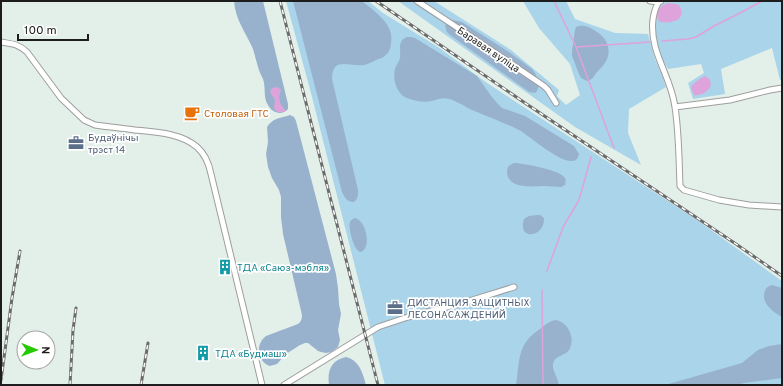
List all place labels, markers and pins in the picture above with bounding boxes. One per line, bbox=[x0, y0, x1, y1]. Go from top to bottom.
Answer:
cafe icon: Столовая ГТС bbox=[183, 104, 201, 122]
place label: Столовая ГТС bbox=[204, 108, 269, 121]
place label: Будаўнічы трэст 14 bbox=[88, 132, 139, 157]
office icon: Будаўнічы трэст 14 bbox=[67, 134, 85, 152]
building icon: ТДА «Саюз-мэбля» bbox=[216, 258, 234, 276]
place label: ТДА «Саюз-мэбля» bbox=[237, 262, 329, 275]
place label: ДИСТАНЦИЯ ЗАЩИТНЫХ ЛЕСОНАСАЖДЕНИЙ bbox=[407, 297, 530, 322]
office icon: ДИСТАНЦИЯ ЗАЩИТНЫХ ЛЕСОНАСАЖДЕНИЙ bbox=[386, 299, 404, 317]
building icon: ТДА «Будмаш» bbox=[194, 344, 212, 362]
place label: ТДА «Будмаш» bbox=[215, 348, 287, 361]

